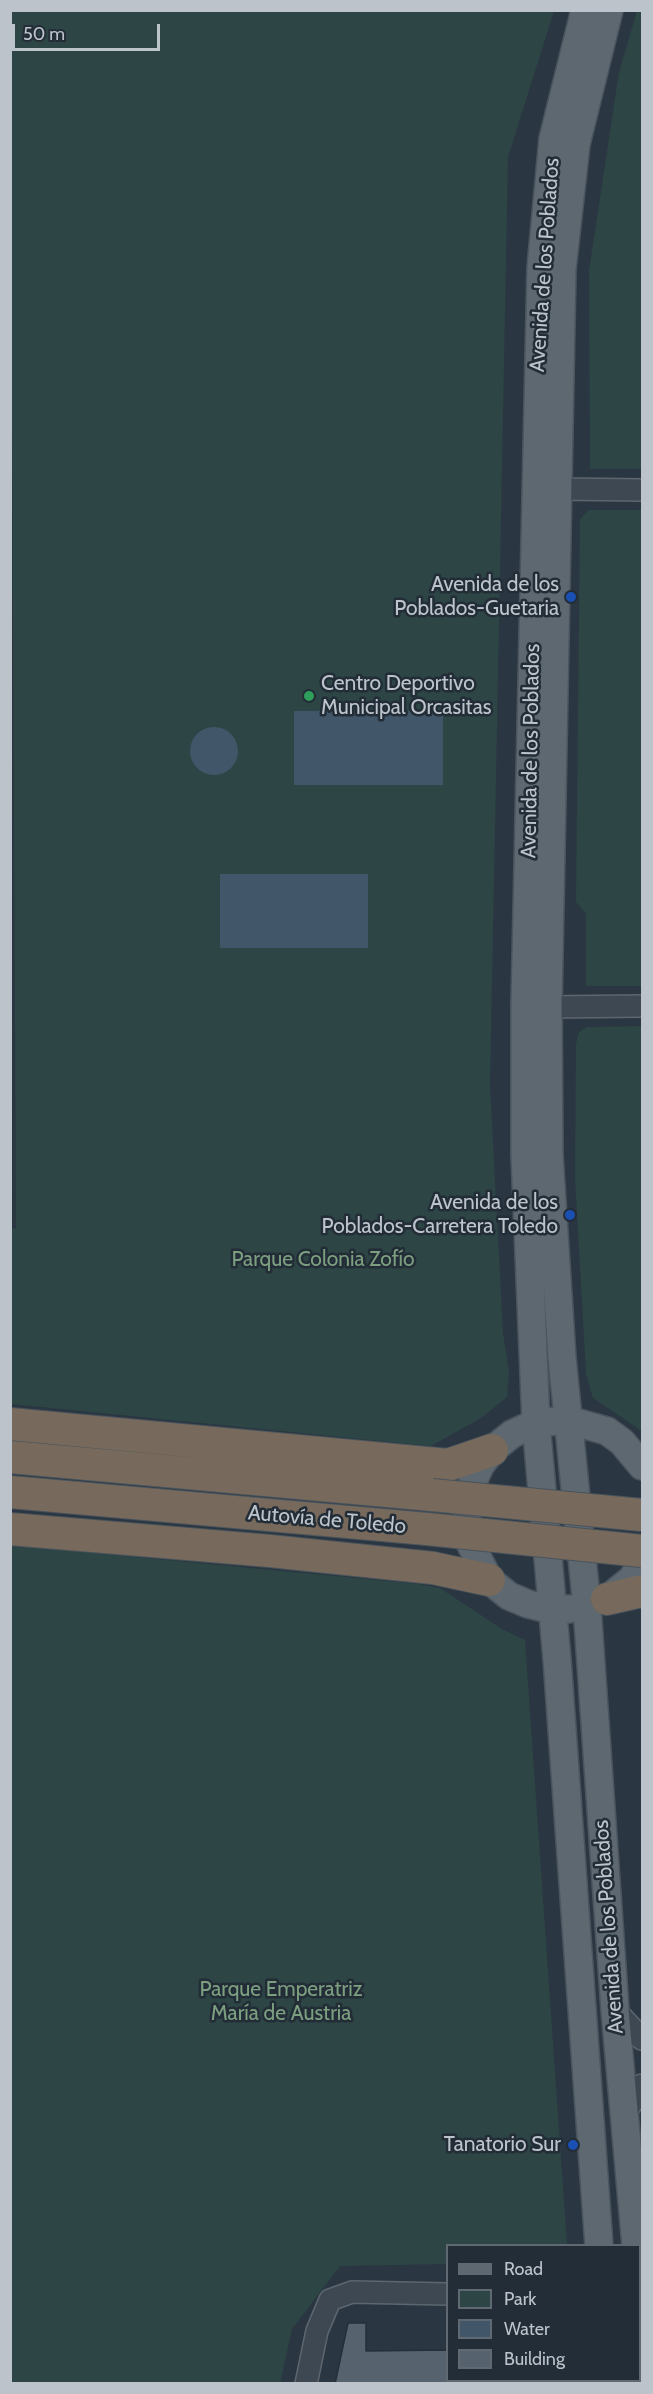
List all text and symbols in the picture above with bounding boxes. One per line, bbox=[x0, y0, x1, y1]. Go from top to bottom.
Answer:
scale bar bbox=[15, 12, 164, 50]
text: 50 m bbox=[23, 23, 65, 45]
street label: Avenida de los Poblados bbox=[525, 157, 565, 373]
place label: Avenida de los Poblados-Guetaria bbox=[394, 572, 559, 622]
marker: Avenida de los Poblados-Guetaria bbox=[564, 590, 578, 604]
street label: Avenida de los Poblados bbox=[517, 644, 545, 858]
place label: Centro Deportivo Municipal Orcasitas bbox=[321, 671, 491, 721]
marker: Centro Deportivo Municipal Orcasitas bbox=[302, 689, 316, 703]
place label: Avenida de los Poblados-Carretera Toledo bbox=[322, 1190, 558, 1240]
marker: Avenida de los Poblados-Carretera Toledo bbox=[563, 1208, 577, 1222]
park label: Parque Colonia Zofío bbox=[231, 1247, 415, 1273]
street label: Autovía de Toledo bbox=[247, 1501, 407, 1539]
street label: Avenida de los Poblados bbox=[589, 1819, 629, 2035]
park label: Parque Emperatriz María de Austria bbox=[199, 1977, 363, 2027]
place label: Tanatorio Sur bbox=[444, 2132, 561, 2158]
marker: Tanatorio Sur bbox=[566, 2138, 580, 2152]
legend bbox=[446, 2244, 641, 2382]
text: Road bbox=[504, 2258, 543, 2280]
text: Park bbox=[504, 2288, 536, 2310]
text: Water bbox=[504, 2318, 550, 2340]
text: Building bbox=[504, 2348, 565, 2370]

